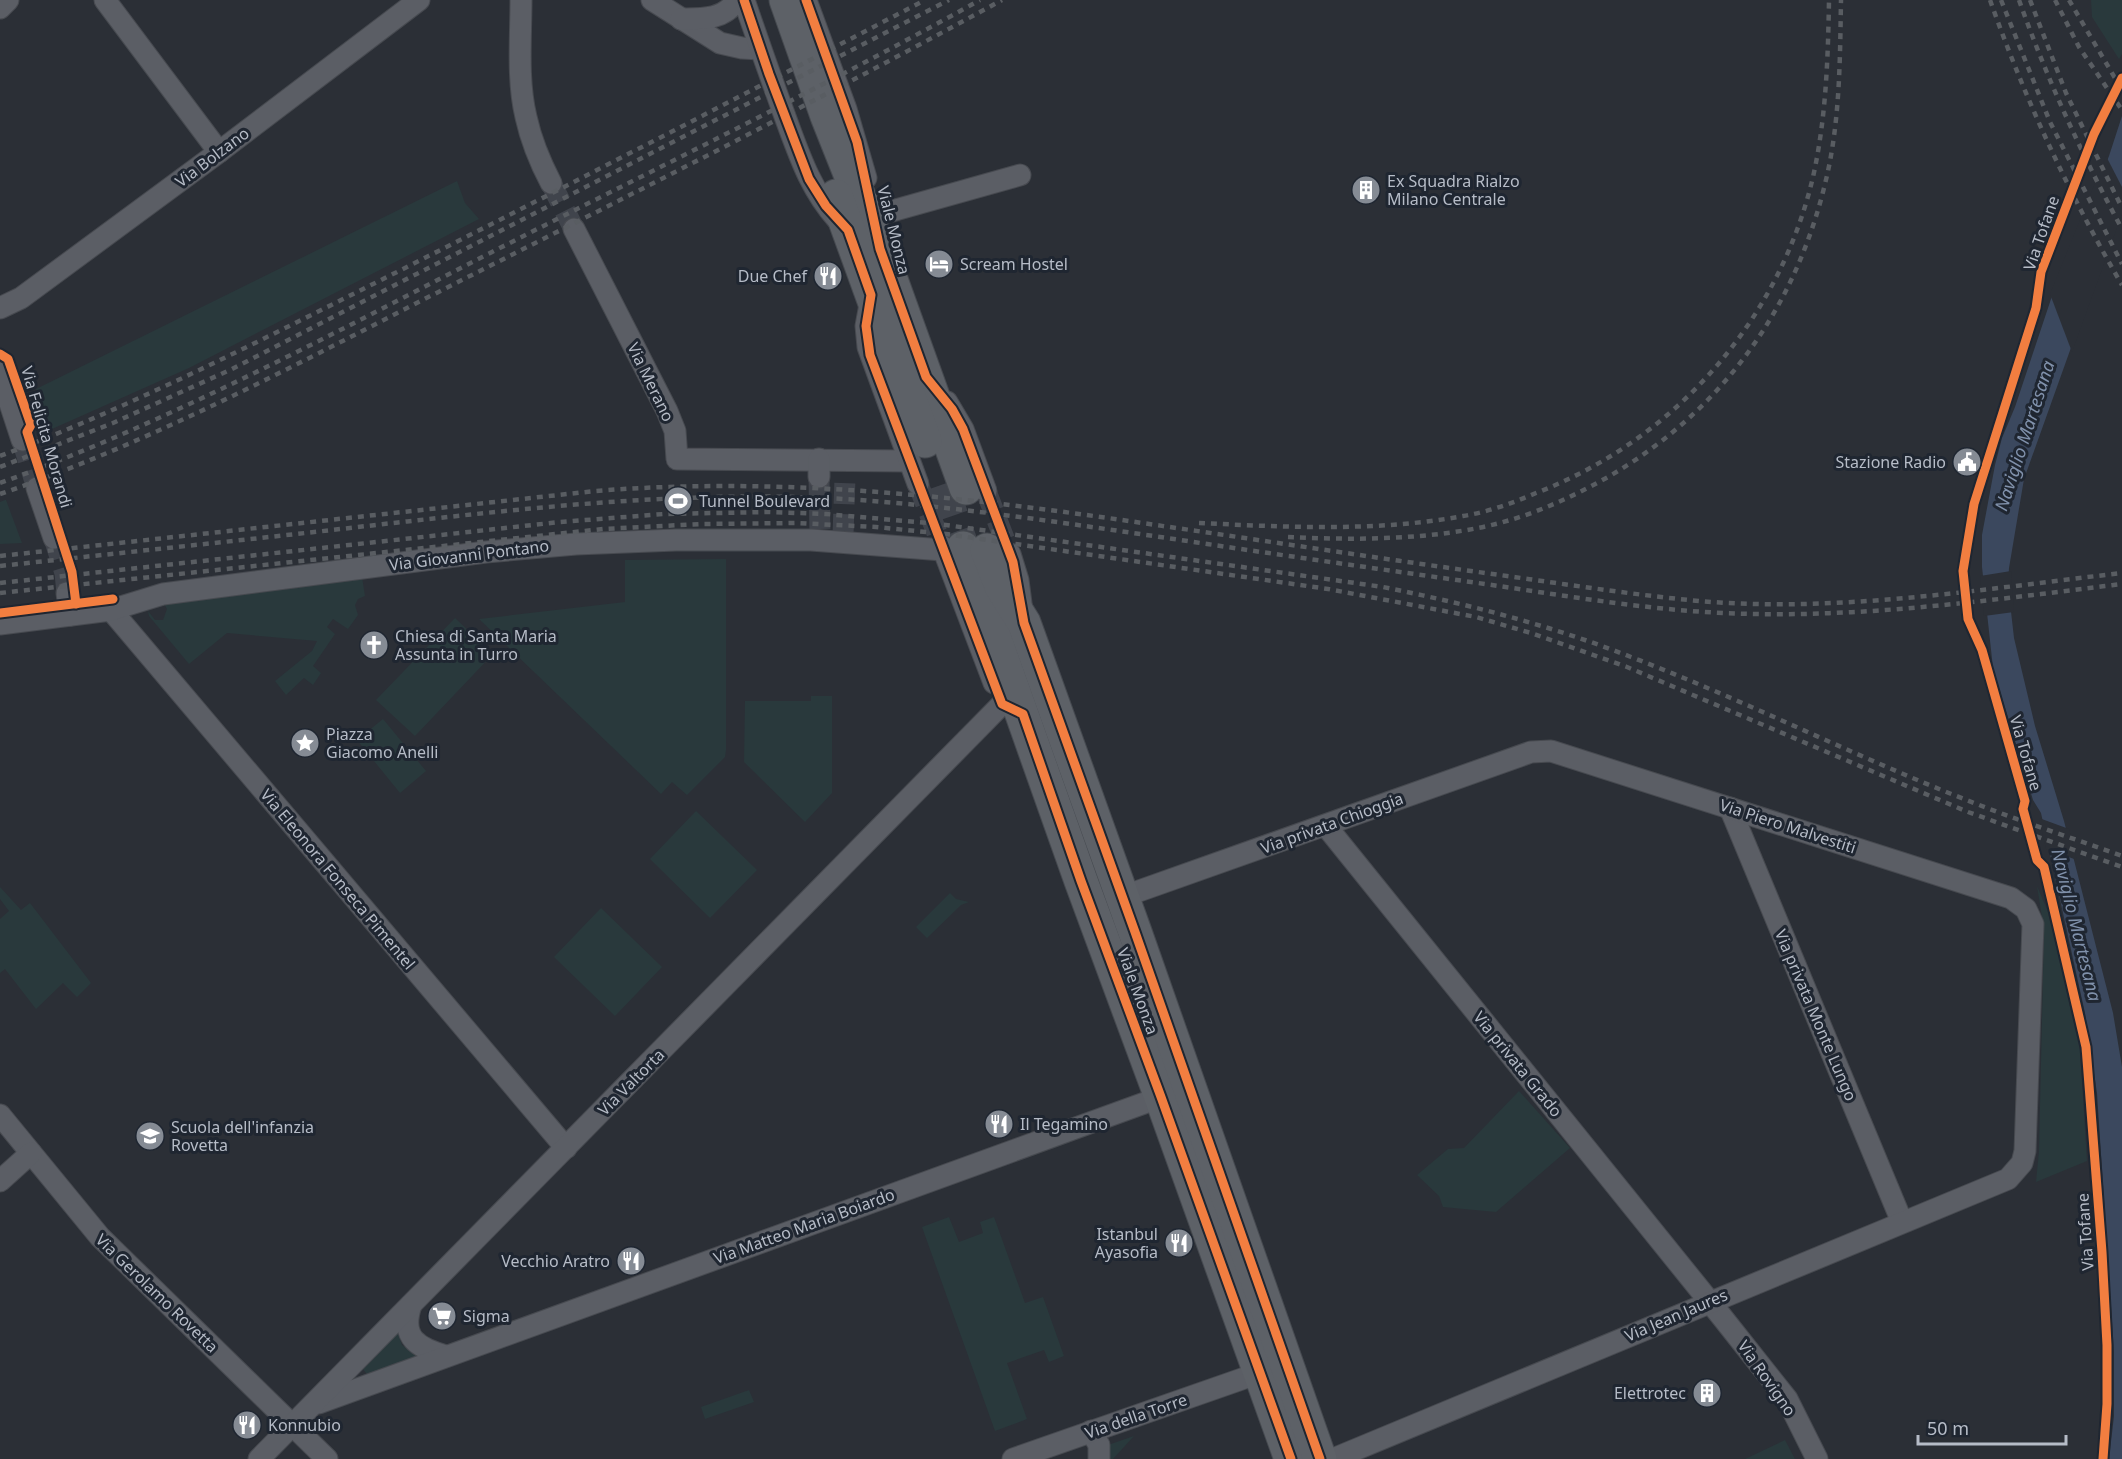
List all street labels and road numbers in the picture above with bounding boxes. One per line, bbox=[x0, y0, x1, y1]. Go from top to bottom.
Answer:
street label: Via Bolzano bbox=[171, 122, 253, 192]
street label: Viale Monza bbox=[872, 183, 916, 277]
street label: Via Tofane bbox=[2018, 193, 2064, 273]
street label: Via Merano bbox=[622, 339, 680, 425]
street label: Via Felicita Morandi bbox=[16, 364, 78, 510]
street label: Via Giovanni Pontano bbox=[388, 534, 550, 576]
street label: Via Tofane bbox=[2005, 713, 2047, 793]
street label: Via Eleonora Fonseca Pimentel bbox=[256, 784, 420, 974]
street label: Via privata Chioggia bbox=[1258, 787, 1406, 859]
street label: Via Piero Malvestiti bbox=[1717, 794, 1859, 858]
street label: Via privata Monte Lungo bbox=[1770, 926, 1862, 1104]
street label: Viale Monza bbox=[1112, 945, 1164, 1037]
street label: Via privata Grado bbox=[1469, 1007, 1567, 1121]
street label: Via Valtorta bbox=[593, 1044, 669, 1120]
street label: Via Matteo Maria Boiardo bbox=[710, 1183, 898, 1269]
street label: Via Tofane bbox=[2071, 1192, 2099, 1272]
street label: Via Gerolamo Rovetta bbox=[91, 1229, 223, 1357]
street label: Via Jean Jaures bbox=[1621, 1283, 1731, 1347]
street label: Via Rovigno bbox=[1733, 1336, 1801, 1420]
street label: Via della Torre bbox=[1082, 1388, 1190, 1444]

